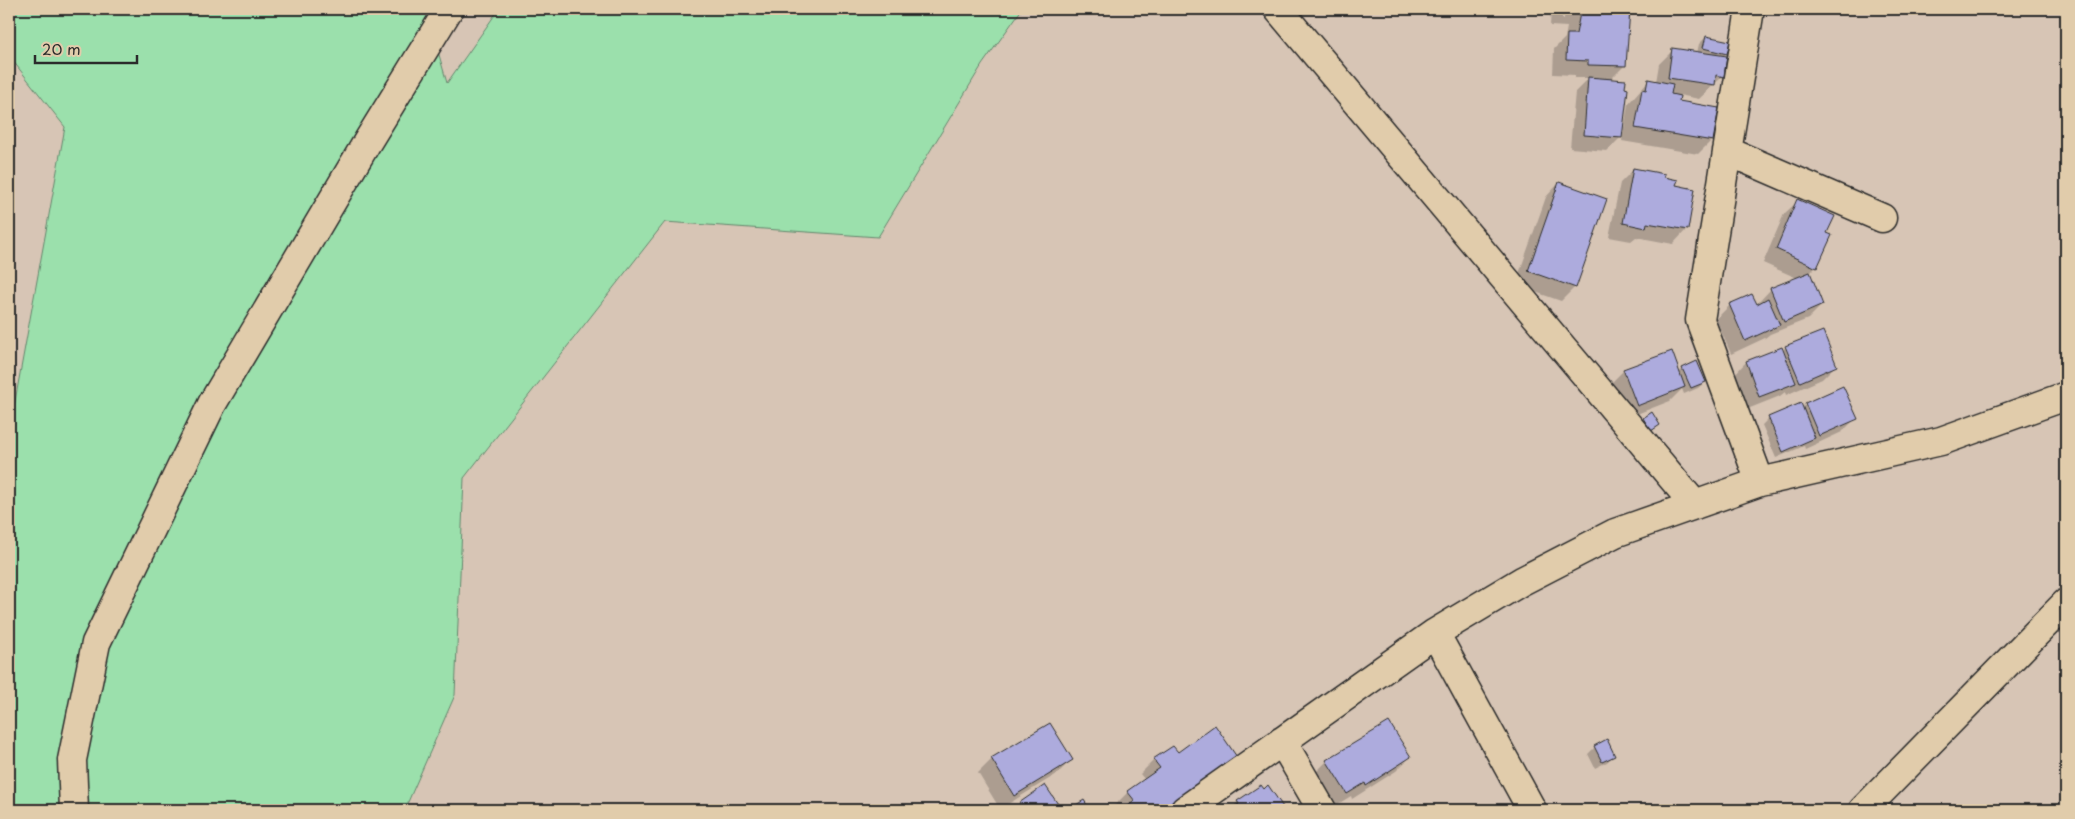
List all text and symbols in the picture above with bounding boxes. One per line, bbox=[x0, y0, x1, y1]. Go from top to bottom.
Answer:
scale bar bbox=[35, 32, 138, 64]
text: 20 m bbox=[42, 37, 81, 60]

